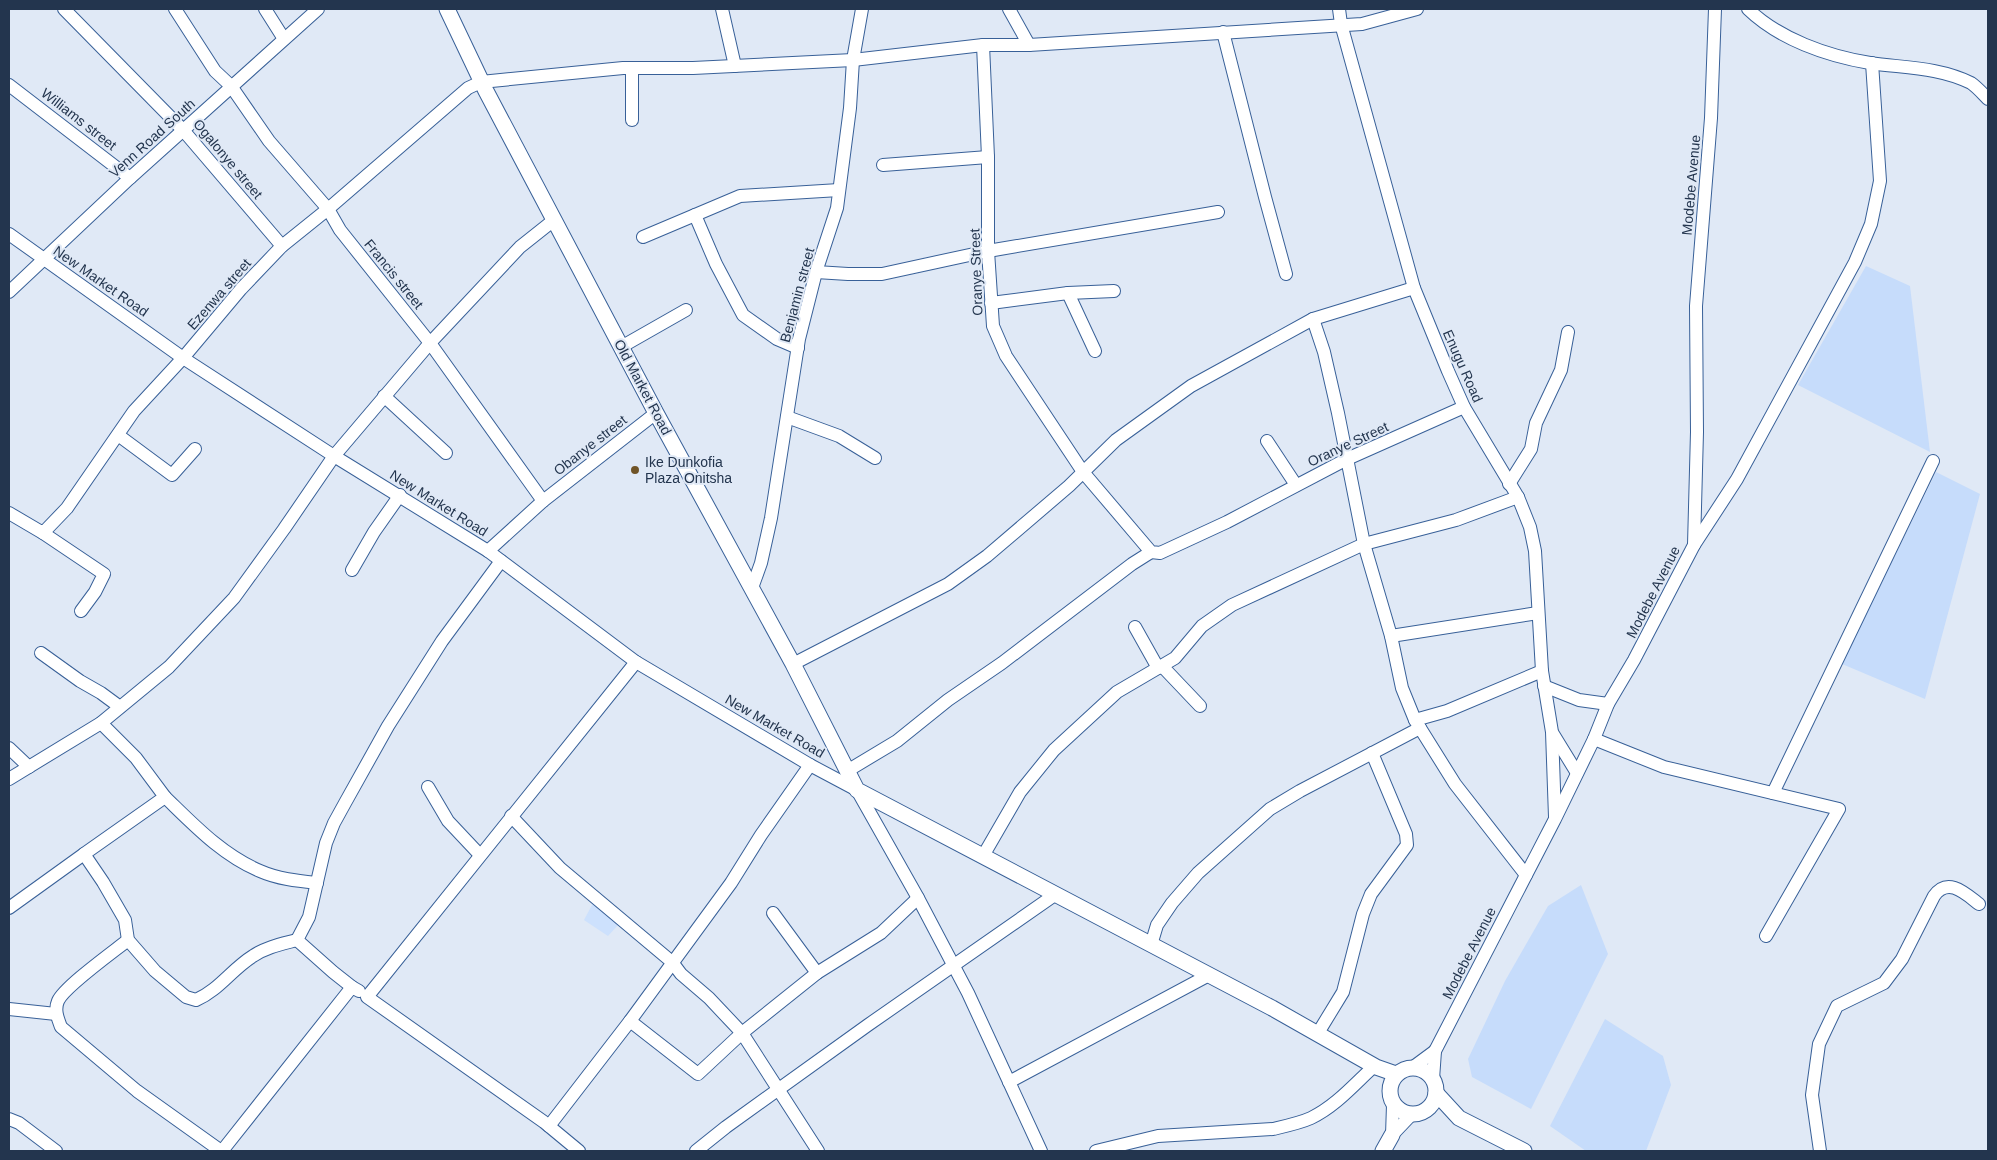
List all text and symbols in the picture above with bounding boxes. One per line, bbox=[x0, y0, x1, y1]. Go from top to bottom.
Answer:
street label: Williams street bbox=[38, 85, 120, 153]
street label: Venn Road South bbox=[106, 95, 198, 181]
street label: Ogalonye street bbox=[190, 116, 266, 202]
street label: Modebe Avenue bbox=[1679, 134, 1703, 236]
street label: Oranye Street bbox=[966, 228, 986, 316]
street label: Francis street bbox=[361, 236, 427, 312]
street label: New Market Road bbox=[51, 242, 151, 320]
street label: Benjamin street bbox=[777, 246, 817, 344]
street label: Ezenwa street bbox=[184, 255, 254, 333]
street label: Enugu Road bbox=[1440, 327, 1486, 405]
street label: Old Market Road bbox=[611, 337, 675, 437]
street label: Obanye street bbox=[550, 412, 630, 478]
street label: Oranye Street bbox=[1305, 418, 1391, 470]
place label: Ike Dunkofia Plaza Onitsha bbox=[645, 454, 732, 486]
marker: Ike Dunkofia Plaza Onitsha bbox=[629, 464, 641, 476]
street label: New Market Road bbox=[387, 467, 491, 539]
street label: Modebe Avenue bbox=[1623, 543, 1683, 641]
street label: New Market Road bbox=[722, 691, 828, 761]
street label: Modebe Avenue bbox=[1439, 904, 1499, 1002]

